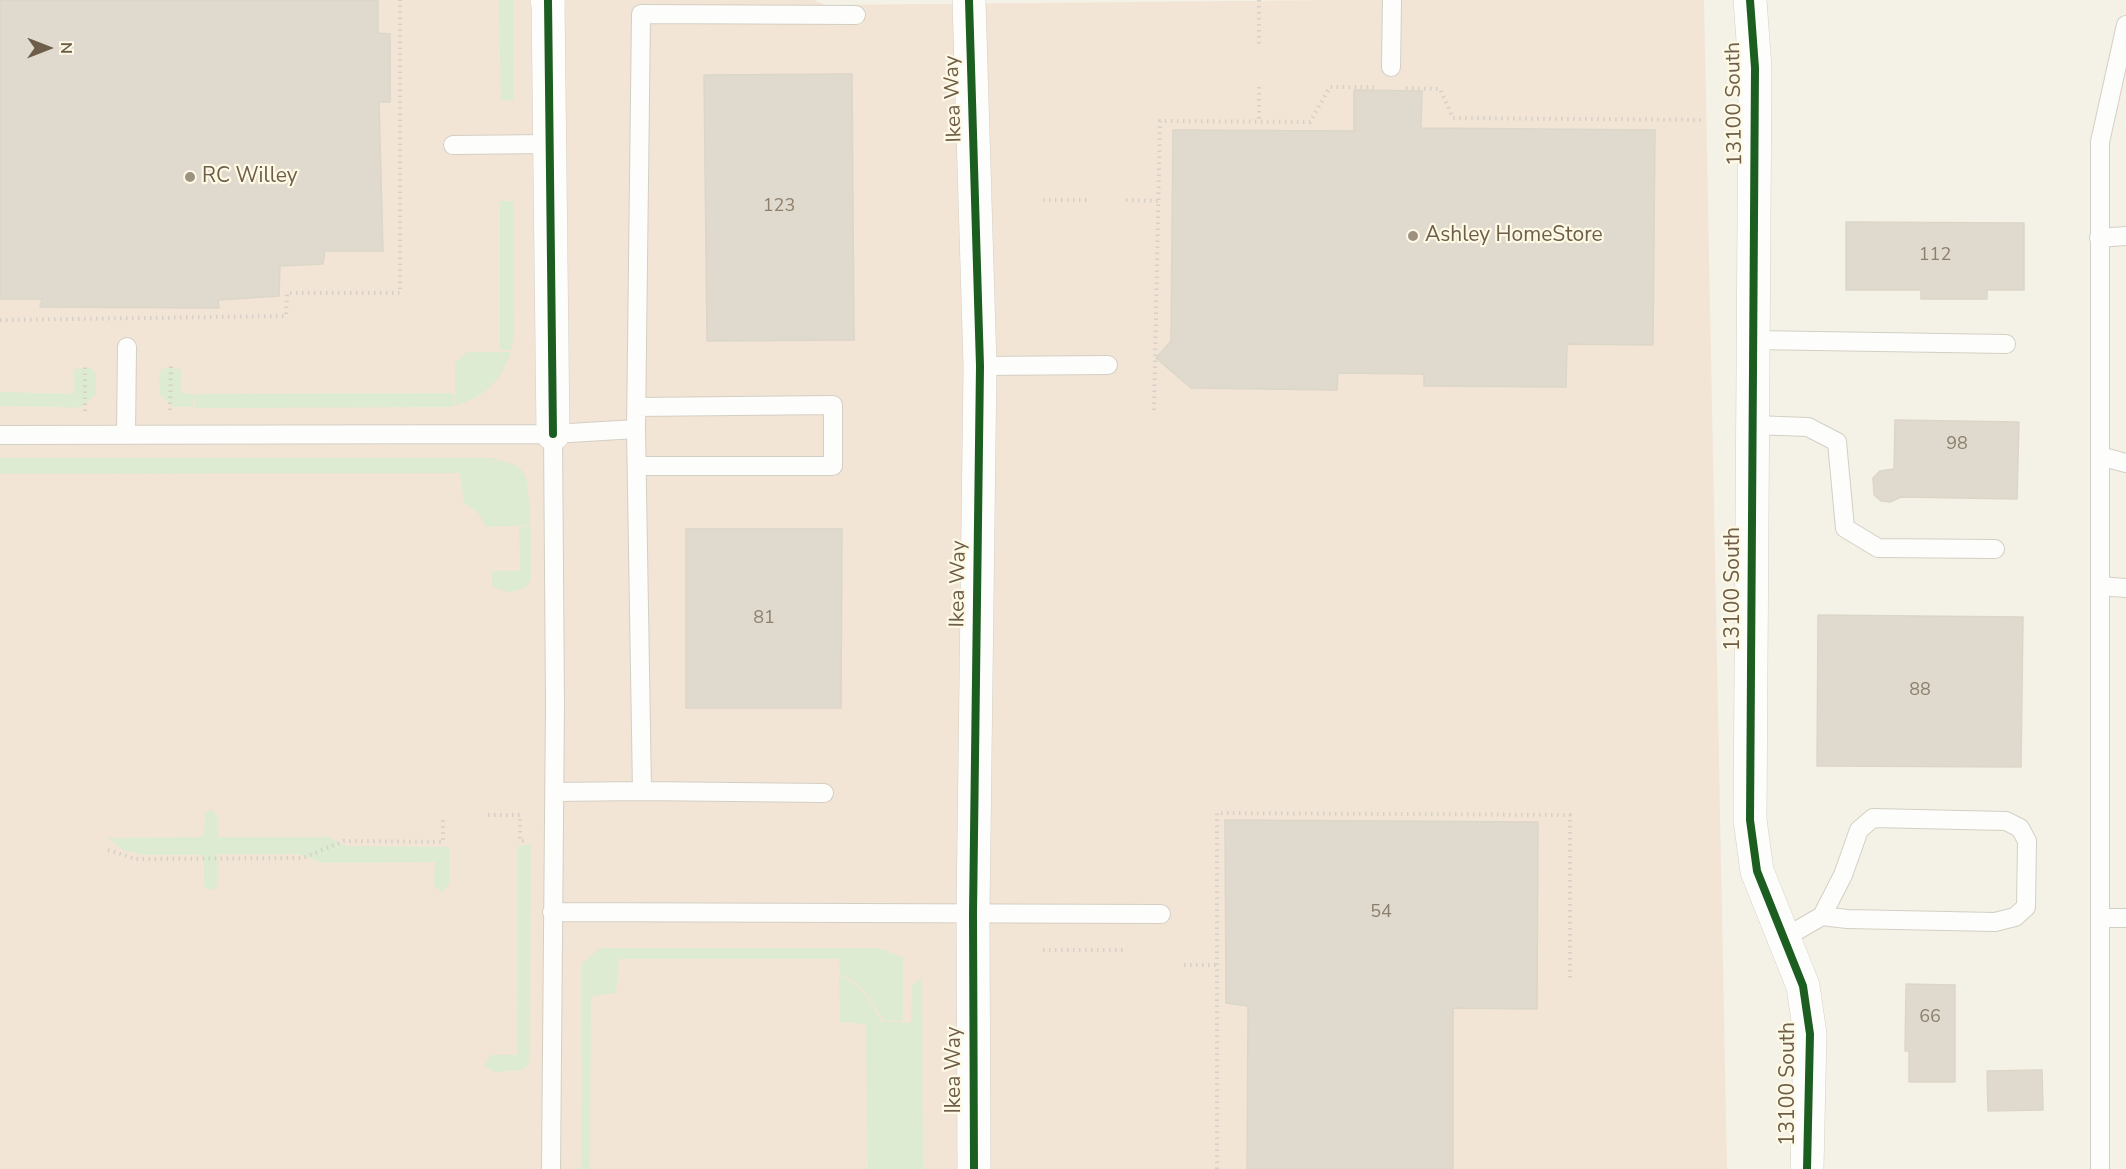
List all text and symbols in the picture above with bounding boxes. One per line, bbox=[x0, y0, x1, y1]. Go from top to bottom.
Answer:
north arrow bbox=[18, 18, 78, 78]
text: N bbox=[55, 42, 77, 54]
street label: 13100 South bbox=[1721, 42, 1749, 166]
street label: Ikea Way bbox=[940, 55, 968, 143]
place label: RC Willey bbox=[202, 164, 298, 190]
marker: RC Willey bbox=[183, 170, 197, 184]
house number: 123 bbox=[763, 196, 795, 218]
place label: Ashley HomeStore bbox=[1425, 223, 1603, 249]
marker: Ashley HomeStore bbox=[1406, 229, 1420, 243]
house number: 112 bbox=[1919, 245, 1951, 267]
house number: 98 bbox=[1946, 434, 1968, 456]
street label: 13100 South bbox=[1721, 527, 1747, 651]
street label: Ikea Way bbox=[946, 540, 972, 628]
house number: 81 bbox=[753, 608, 775, 630]
house number: 88 bbox=[1909, 680, 1931, 702]
house number: 54 bbox=[1370, 902, 1392, 924]
house number: 66 bbox=[1919, 1007, 1941, 1029]
street label: 13100 South bbox=[1776, 1022, 1802, 1146]
street label: Ikea Way bbox=[942, 1026, 968, 1114]

